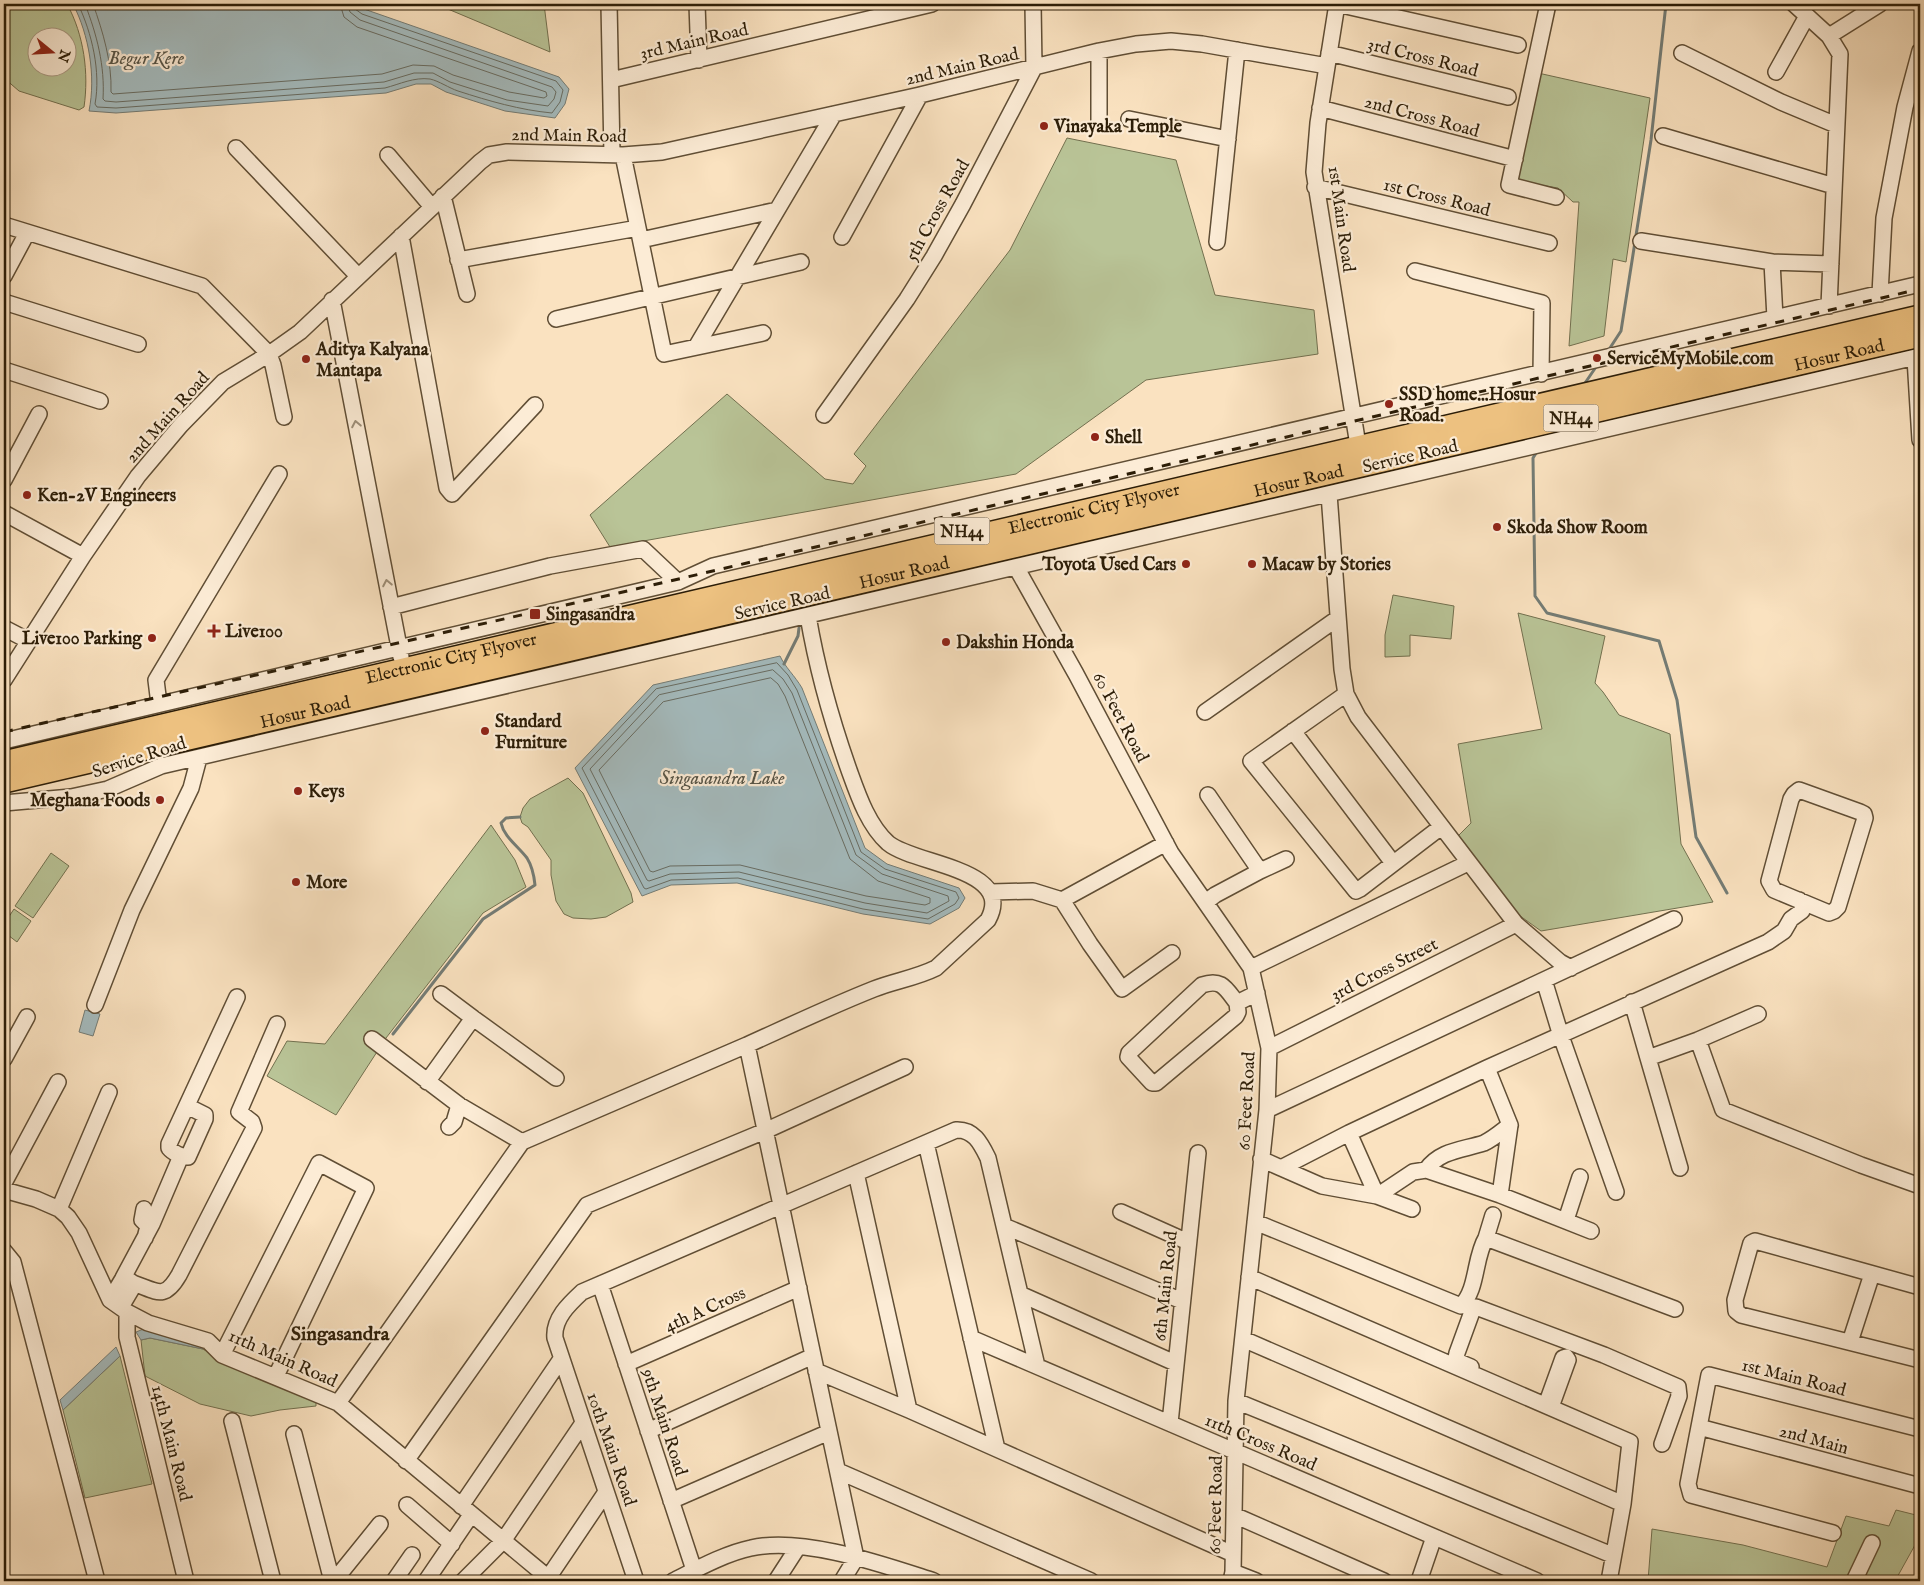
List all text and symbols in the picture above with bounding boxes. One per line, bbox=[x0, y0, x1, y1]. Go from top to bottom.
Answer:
street label: 3rd Main Road bbox=[638, 19, 751, 66]
north arrow bbox=[28, 28, 78, 78]
street label: 3rd Cross Road bbox=[1365, 34, 1481, 83]
street label: 2nd Main Road bbox=[904, 43, 1021, 92]
text: N bbox=[53, 46, 74, 64]
water label: Begur Kere bbox=[108, 47, 185, 71]
street label: 2nd Cross Road bbox=[1362, 91, 1482, 144]
place label: Vinayaka Temple bbox=[1053, 116, 1183, 139]
marker: Vinayaka Temple bbox=[1038, 120, 1050, 132]
street label: 2nd Main Road bbox=[511, 124, 627, 149]
street label: 5th Cross Road bbox=[901, 156, 976, 266]
street label: 1st Main Road bbox=[1322, 165, 1359, 274]
street label: 1st Cross Road bbox=[1381, 174, 1493, 223]
street label: Hosur Road bbox=[1792, 335, 1887, 378]
place label: Aditya Kalyana Mantapa bbox=[315, 339, 430, 383]
place label: ServiceMyMobile.com bbox=[1607, 348, 1774, 371]
marker: ServiceMyMobile.com bbox=[1591, 352, 1603, 364]
marker: Aditya Kalyana Mantapa bbox=[300, 353, 312, 365]
street label: 2nd Main Road bbox=[121, 367, 215, 469]
place label: SSD home...Hosur Road. bbox=[1399, 384, 1536, 428]
marker: SSD home...Hosur Road. bbox=[1383, 398, 1395, 410]
road number: NH44 bbox=[1544, 404, 1598, 432]
one-way arrow bbox=[351, 419, 362, 428]
place label: Shell bbox=[1105, 427, 1143, 450]
marker: Shell bbox=[1089, 431, 1101, 443]
street label: Service Road bbox=[1360, 435, 1461, 480]
street label: Hosur Road bbox=[1251, 460, 1346, 504]
street label: Electronic City Flyover bbox=[1006, 479, 1183, 541]
place label: Ken-2V Engineers bbox=[37, 485, 177, 508]
marker: Ken-2V Engineers bbox=[21, 489, 33, 501]
place label: Skoda Show Room bbox=[1507, 517, 1648, 540]
road number: NH44 bbox=[934, 518, 990, 544]
marker: Skoda Show Room bbox=[1491, 521, 1503, 533]
street label: Hosur Road bbox=[857, 552, 952, 596]
place label: Toyota Used Cars bbox=[1041, 554, 1177, 577]
place label: Macaw by Stories bbox=[1262, 554, 1392, 577]
marker: Toyota Used Cars bbox=[1180, 558, 1192, 570]
marker: Macaw by Stories bbox=[1246, 558, 1258, 570]
one-way arrow bbox=[382, 579, 392, 587]
street label: Service Road bbox=[732, 582, 833, 627]
place label: Singasandra bbox=[546, 604, 636, 627]
marker: Singasandra bbox=[528, 607, 542, 621]
place label: Live100 bbox=[225, 621, 283, 644]
marker: Live100 bbox=[207, 624, 221, 638]
place label: Live100 Parking bbox=[22, 628, 143, 651]
street label: Electronic City Flyover bbox=[363, 628, 540, 690]
marker: Live100 Parking bbox=[146, 632, 158, 644]
place label: Dakshin Honda bbox=[956, 632, 1075, 655]
marker: Dakshin Honda bbox=[940, 636, 952, 648]
street label: 60 Feet Road bbox=[1086, 669, 1153, 767]
street label: Hosur Road bbox=[258, 692, 353, 735]
place label: Standard Furniture bbox=[495, 711, 568, 755]
marker: Standard Furniture bbox=[479, 725, 491, 737]
street label: Service Road bbox=[90, 732, 190, 784]
water label: Singasandra Lake bbox=[659, 767, 785, 791]
place label: Keys bbox=[308, 781, 345, 804]
marker: Keys bbox=[292, 785, 304, 797]
place label: Meghana Foods bbox=[30, 790, 151, 813]
marker: Meghana Foods bbox=[154, 794, 166, 806]
place label: More bbox=[306, 872, 348, 895]
marker: More bbox=[290, 876, 302, 888]
street label: 3rd Cross Street bbox=[1327, 933, 1442, 1007]
street label: 60 Feet Road bbox=[1233, 1051, 1262, 1151]
street label: 6th Main Road bbox=[1149, 1229, 1184, 1343]
street label: 4th A Cross bbox=[661, 1282, 750, 1338]
district label: Singasandra bbox=[291, 1322, 390, 1347]
street label: 11th Main Road bbox=[224, 1325, 341, 1394]
street label: 1st Main Road bbox=[1739, 1354, 1849, 1403]
street label: 9th Main Road bbox=[635, 1365, 692, 1479]
street label: 14th Main Road bbox=[145, 1383, 196, 1504]
street label: 10th Main Road bbox=[580, 1390, 641, 1510]
street label: 11th Cross Road bbox=[1201, 1409, 1320, 1477]
street label: 2nd Main bbox=[1776, 1420, 1851, 1461]
street label: 60 Feet Road bbox=[1204, 1455, 1229, 1555]

